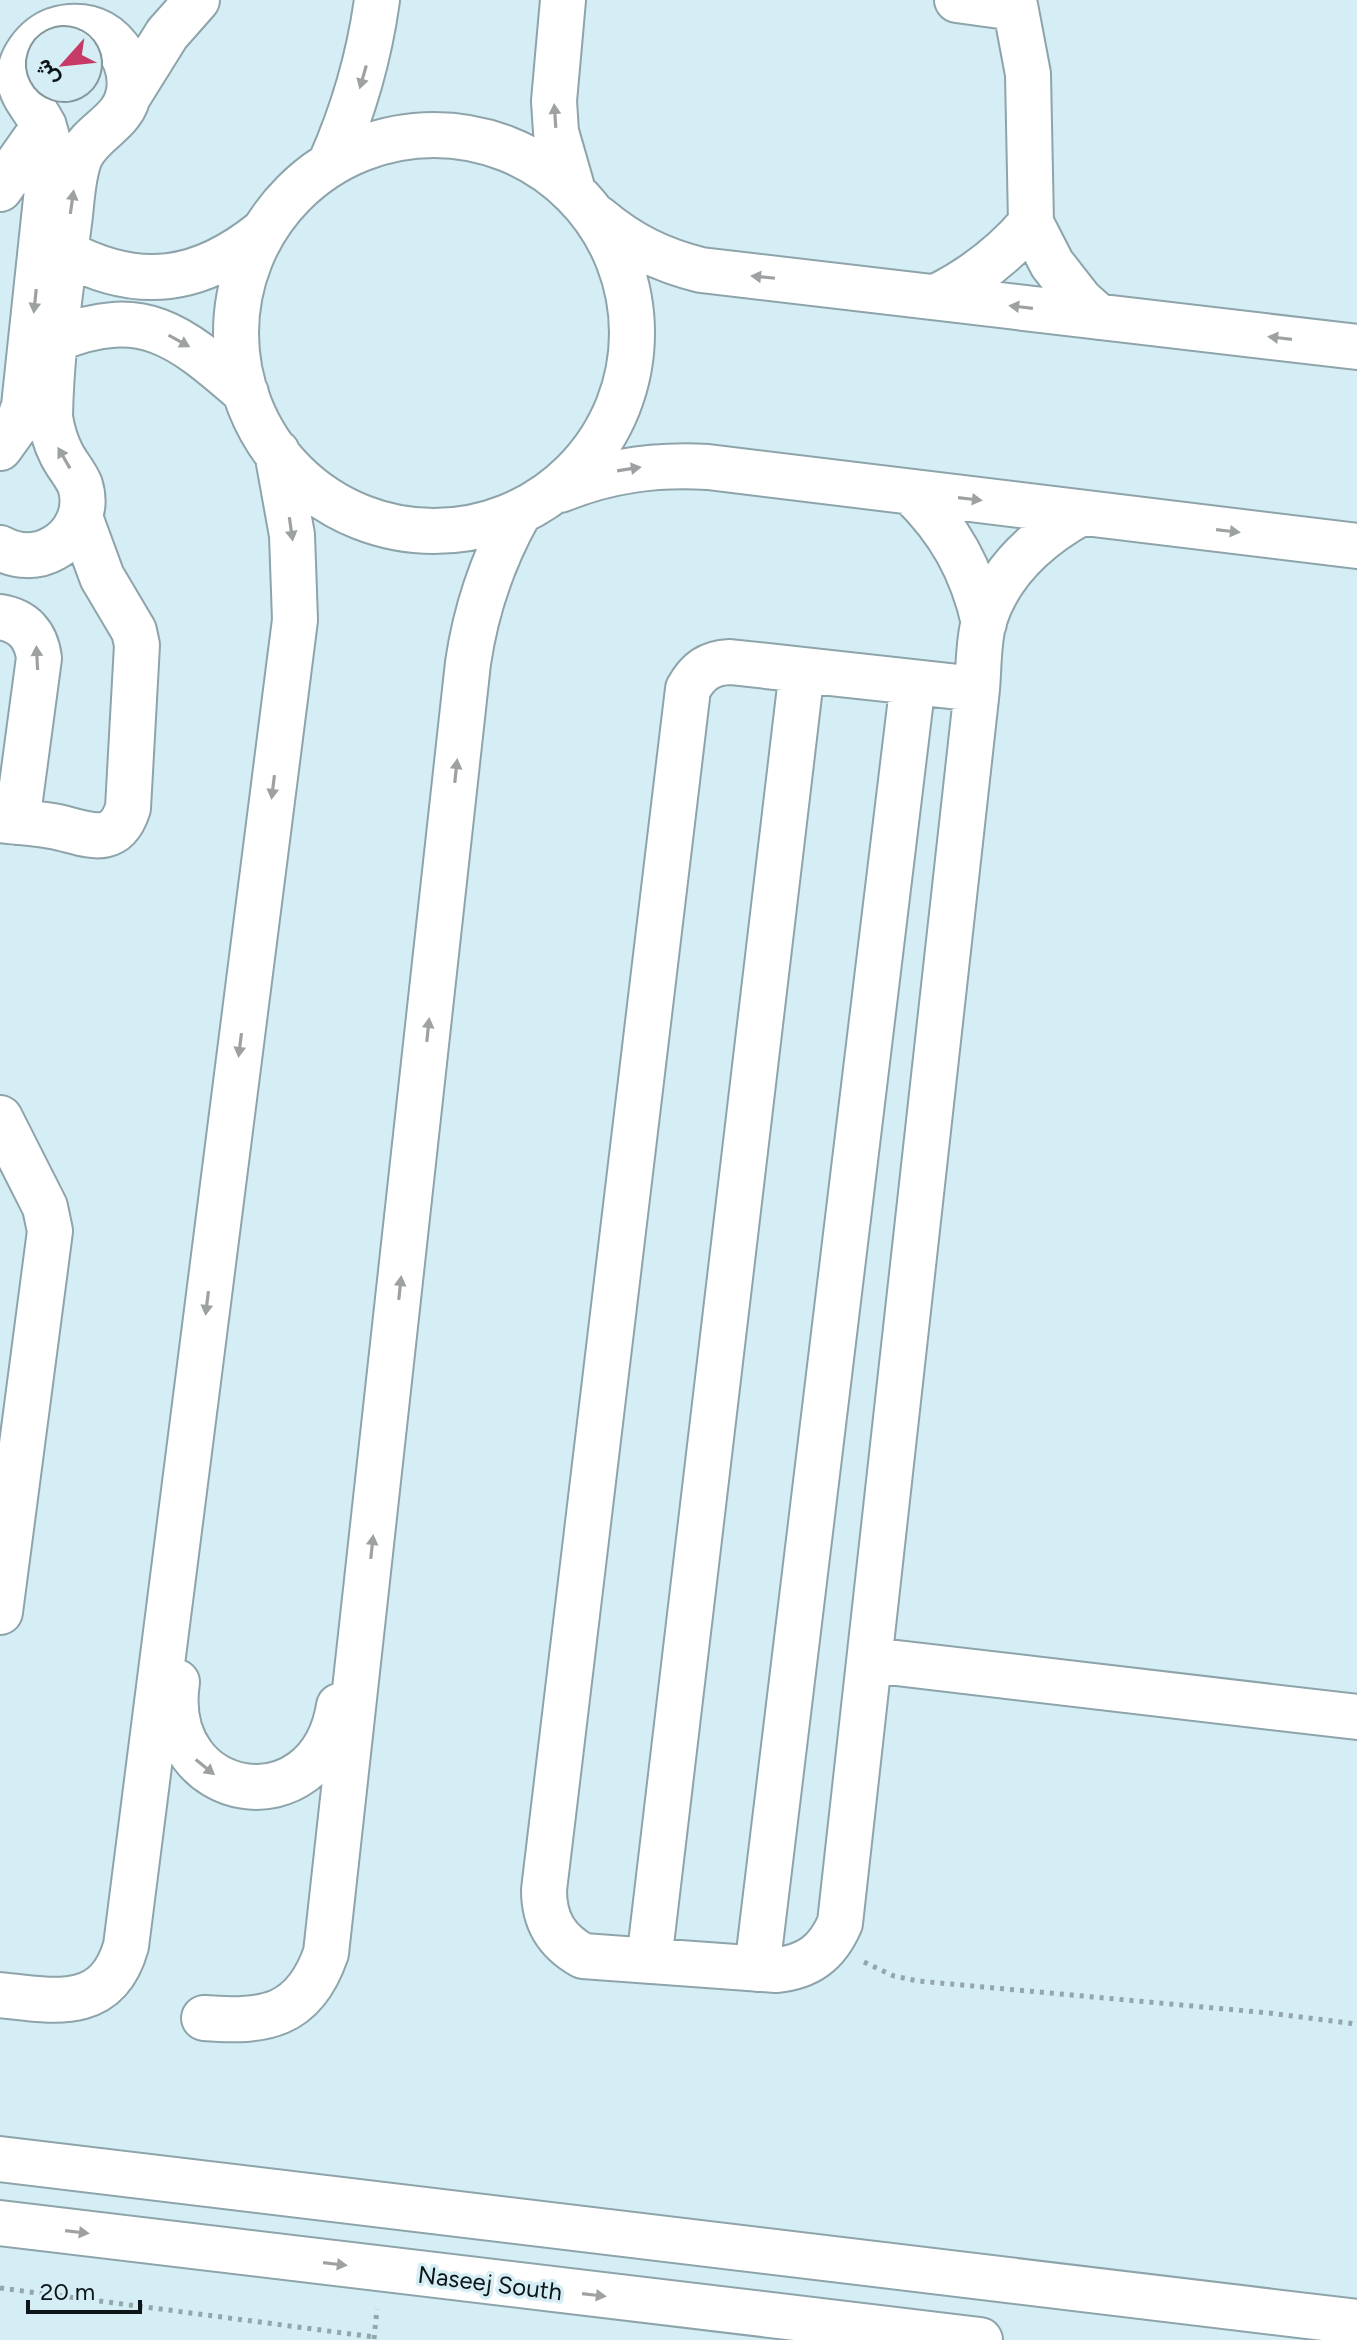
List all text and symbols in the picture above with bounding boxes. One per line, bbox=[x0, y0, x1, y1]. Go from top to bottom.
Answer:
north arrow bbox=[24, 24, 104, 104]
text: ش bbox=[29, 55, 65, 91]
one-way arrow bbox=[356, 65, 369, 89]
one-way arrow bbox=[548, 103, 561, 128]
one-way arrow bbox=[66, 189, 79, 214]
one-way arrow bbox=[750, 271, 775, 284]
one-way arrow bbox=[28, 289, 41, 314]
one-way arrow bbox=[1008, 300, 1033, 313]
one-way arrow bbox=[1267, 331, 1292, 344]
one-way arrow bbox=[168, 334, 191, 348]
one-way arrow bbox=[58, 447, 72, 469]
one-way arrow bbox=[616, 463, 641, 475]
one-way arrow bbox=[958, 493, 983, 506]
one-way arrow bbox=[285, 517, 298, 542]
one-way arrow bbox=[1216, 525, 1241, 538]
one-way arrow bbox=[30, 645, 43, 670]
one-way arrow bbox=[450, 758, 463, 783]
one-way arrow bbox=[266, 775, 279, 800]
one-way arrow bbox=[422, 1017, 435, 1042]
one-way arrow bbox=[233, 1033, 246, 1058]
one-way arrow bbox=[394, 1275, 407, 1300]
one-way arrow bbox=[201, 1291, 214, 1316]
one-way arrow bbox=[365, 1534, 378, 1559]
one-way arrow bbox=[195, 1759, 215, 1775]
one-way arrow bbox=[65, 2226, 90, 2239]
one-way arrow bbox=[323, 2258, 348, 2271]
street label: Naseej South bbox=[416, 2260, 564, 2306]
scale bar bbox=[28, 2264, 140, 2314]
text: 20 m bbox=[40, 2277, 95, 2306]
one-way arrow bbox=[582, 2289, 607, 2302]

